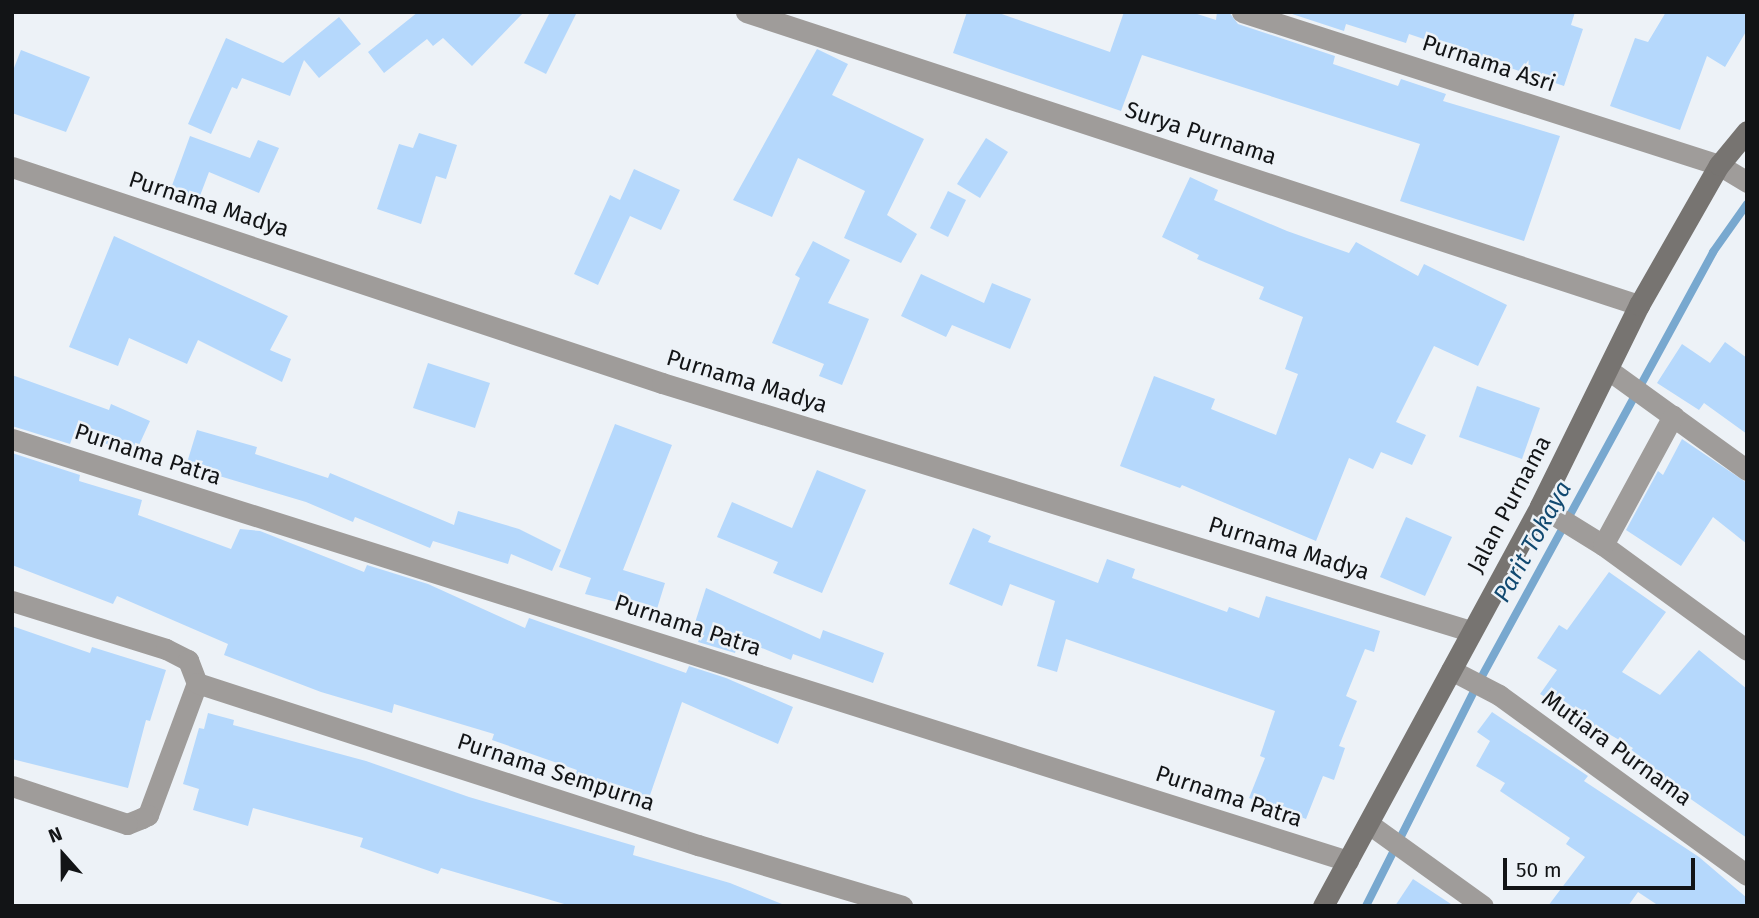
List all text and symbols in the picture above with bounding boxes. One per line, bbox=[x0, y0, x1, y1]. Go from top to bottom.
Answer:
street label: Purnama Asri bbox=[1419, 28, 1559, 98]
street label: Surya Purnama bbox=[1122, 96, 1280, 170]
street label: Purnama Madya bbox=[125, 165, 293, 243]
street label: Purnama Madya bbox=[663, 343, 831, 419]
street label: Purnama Patra bbox=[71, 417, 225, 491]
street label: Jalan Purnama bbox=[1461, 431, 1557, 577]
water label: Parit Tokaya bbox=[1488, 476, 1578, 608]
street label: Purnama Madya bbox=[1205, 510, 1373, 586]
street label: Purnama Patra bbox=[611, 588, 765, 662]
street label: Mutiara Purnama bbox=[1537, 684, 1697, 812]
street label: Purnama Sempurna bbox=[454, 727, 658, 817]
street label: Purnama Patra bbox=[1152, 759, 1306, 833]
north arrow bbox=[28, 820, 98, 890]
text: N bbox=[45, 822, 65, 848]
scale bar bbox=[1507, 844, 1700, 888]
text: 50 m bbox=[1516, 857, 1562, 883]

